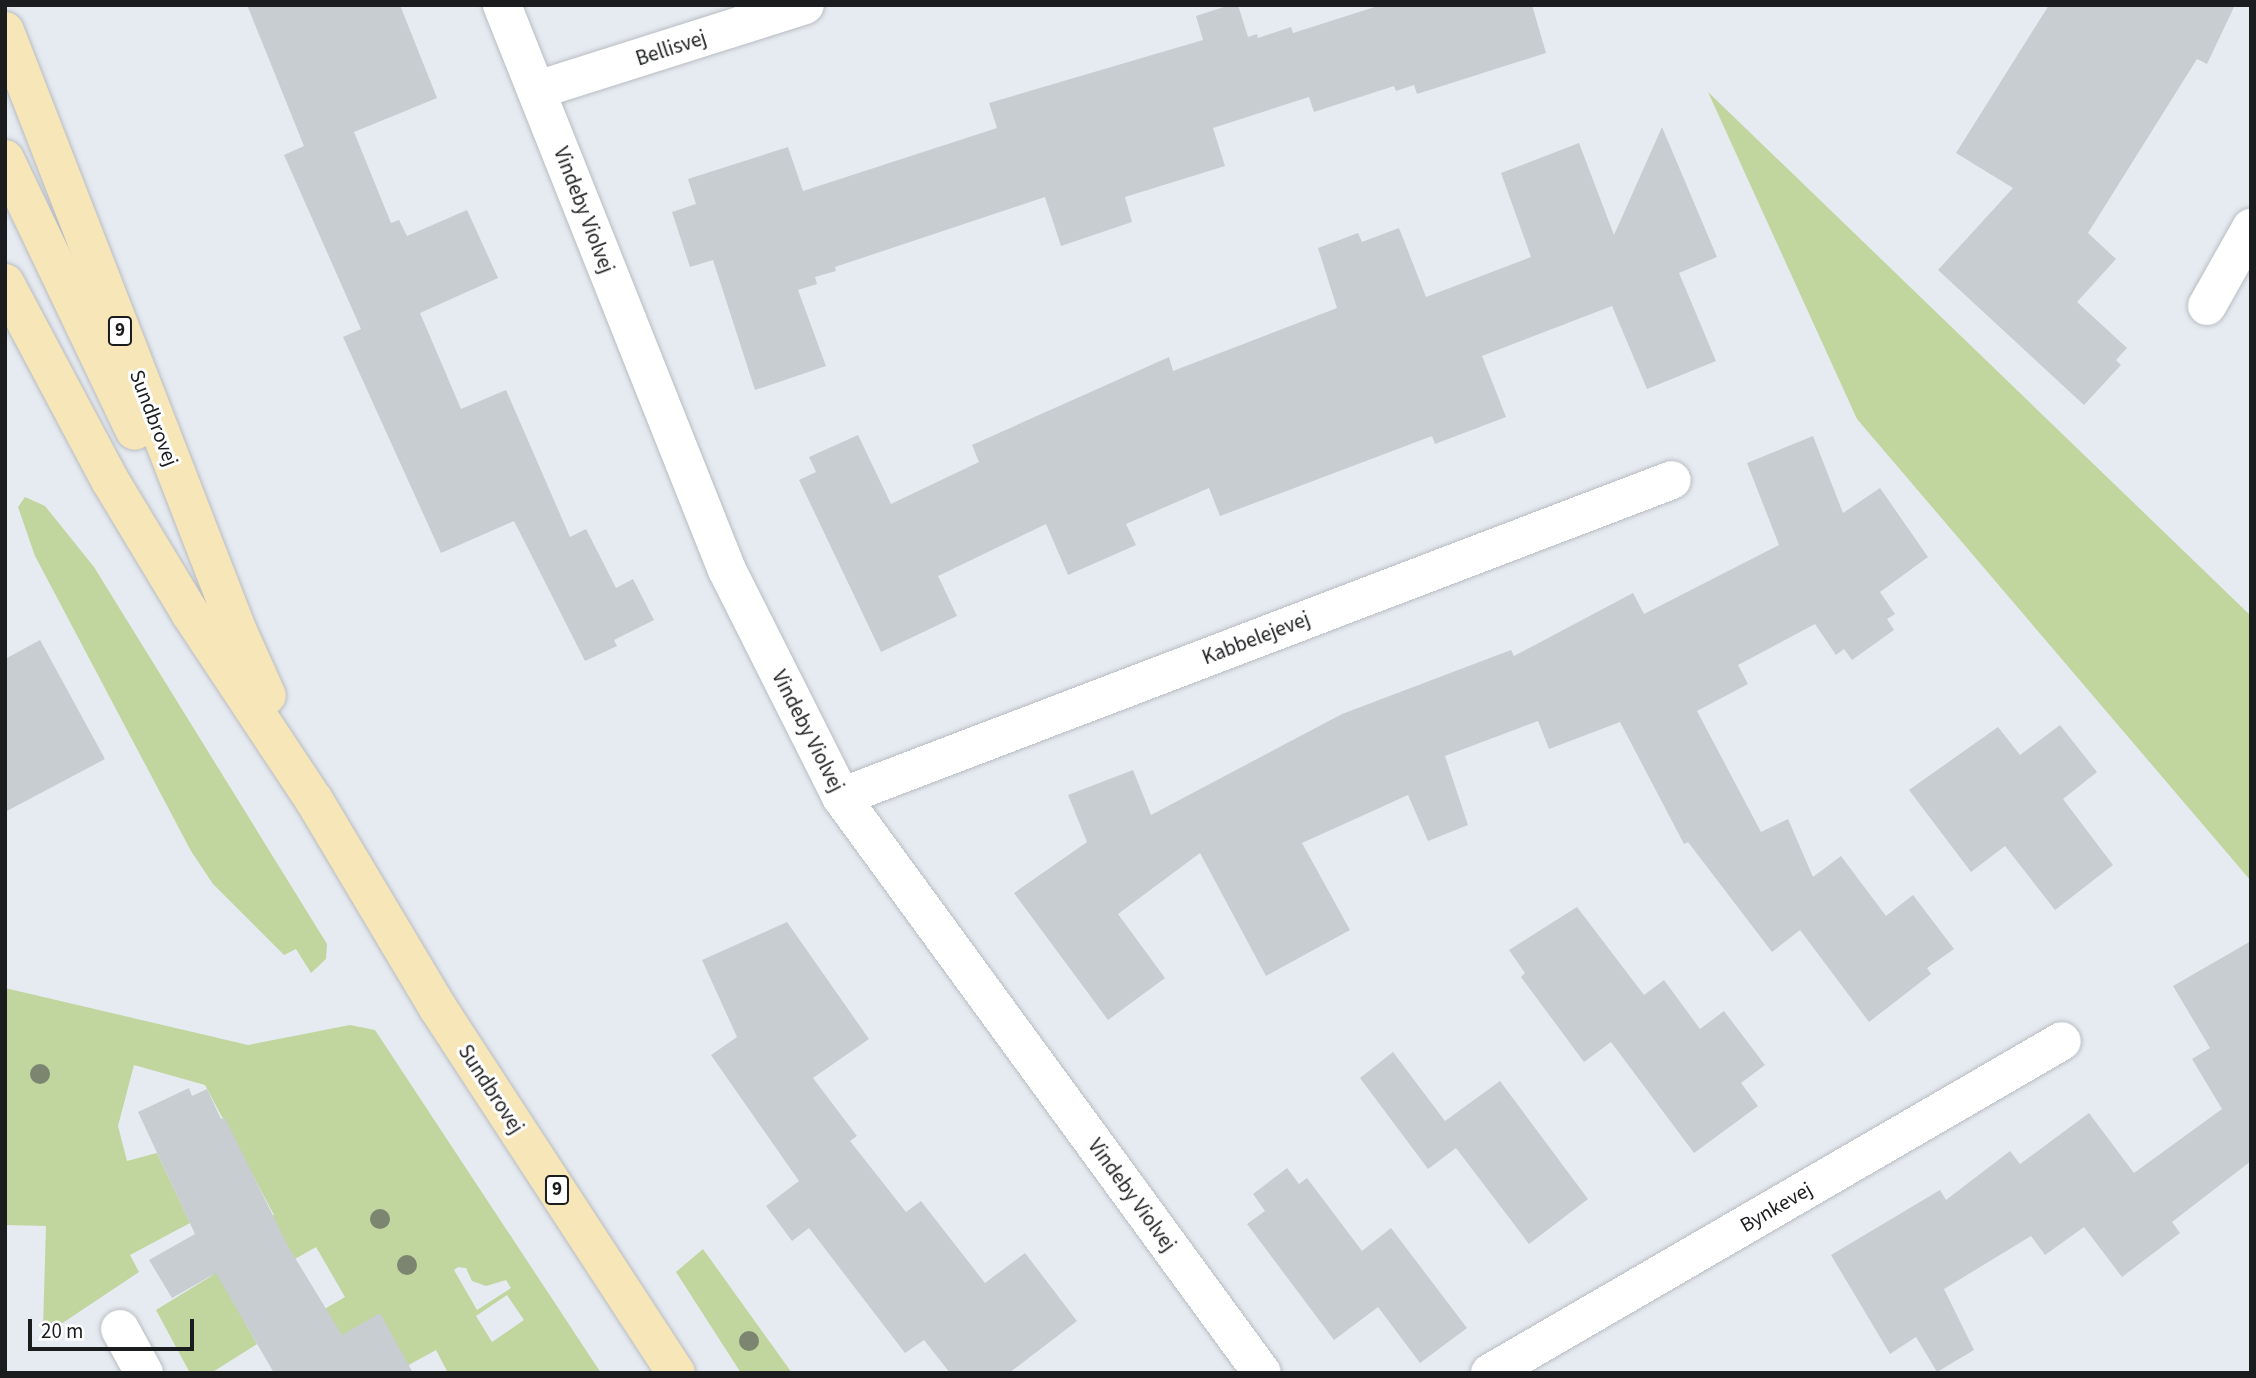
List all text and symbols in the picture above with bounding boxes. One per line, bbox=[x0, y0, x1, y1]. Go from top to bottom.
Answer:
street label: Bellisvej bbox=[633, 25, 709, 71]
street label: Vindeby Violvej bbox=[548, 143, 620, 277]
road number: 9 bbox=[108, 316, 132, 346]
street label: Sundbrovej bbox=[124, 366, 184, 470]
street label: Kabbelejevej bbox=[1199, 606, 1313, 670]
street label: Vindeby Violvej bbox=[767, 666, 849, 796]
street label: Sundbrovej bbox=[453, 1040, 529, 1138]
street label: Vindeby Violvej bbox=[1083, 1134, 1181, 1256]
road number: 9 bbox=[545, 1174, 569, 1206]
street label: Bynkevej bbox=[1735, 1176, 1817, 1238]
scale bar bbox=[32, 1304, 198, 1348]
text: 20 m bbox=[41, 1316, 83, 1346]

